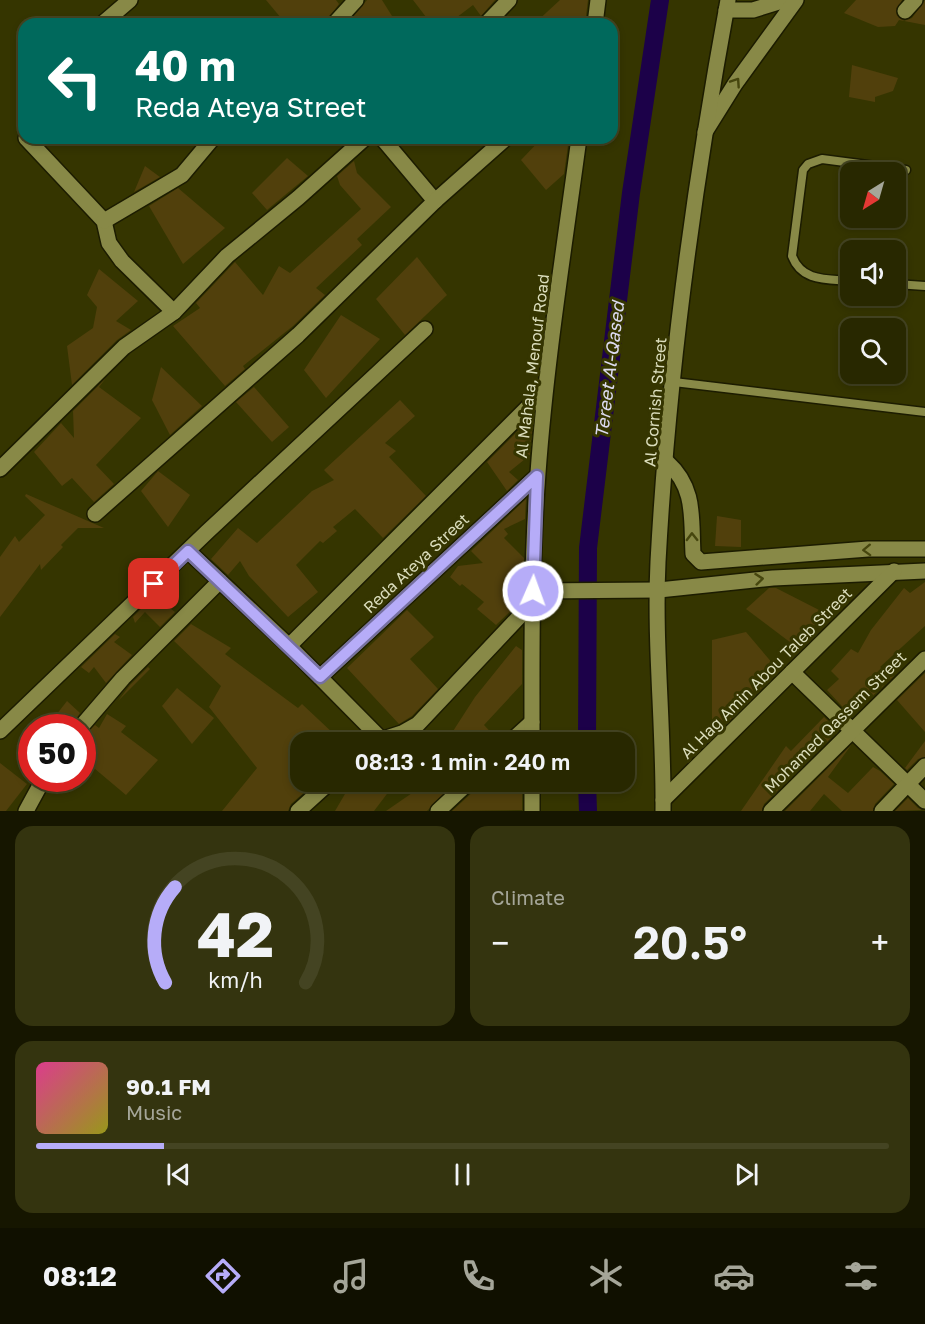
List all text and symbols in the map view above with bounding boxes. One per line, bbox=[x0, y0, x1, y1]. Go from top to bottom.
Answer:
text: 40 m bbox=[135, 40, 236, 90]
icon: left bbox=[36, 42, 114, 120]
one-way arrow bbox=[729, 78, 740, 89]
text: Reda Ateya Street bbox=[135, 91, 367, 123]
north arrow bbox=[840, 162, 906, 228]
map controls bbox=[840, 162, 906, 384]
button: sound bbox=[840, 240, 906, 306]
street label: Al Mahala, Menouf Road bbox=[511, 273, 553, 459]
water label: Tereet Al-Qased bbox=[590, 299, 629, 440]
button: search bbox=[840, 318, 906, 384]
street label: Al Cornish Street bbox=[639, 336, 671, 468]
street label: Reda Ateya Street bbox=[359, 509, 473, 617]
one-way arrow bbox=[686, 533, 699, 542]
one-way arrow bbox=[862, 543, 871, 556]
pin bbox=[128, 558, 179, 609]
position arrow bbox=[501, 559, 565, 623]
icon: arrive bbox=[137, 567, 170, 600]
one-way arrow bbox=[754, 574, 763, 586]
street label: Al Hag Amin Abou Taleb Street bbox=[676, 583, 856, 763]
street label: Mohamed Qassem Street bbox=[760, 647, 910, 797]
speed limit sign: 50 bbox=[18, 714, 96, 792]
text: 08:13 · 1 min · 240 m bbox=[355, 748, 570, 775]
text: Climate bbox=[491, 885, 565, 909]
text: 42 bbox=[196, 896, 274, 971]
text: 20.5° bbox=[633, 915, 747, 969]
text: − bbox=[491, 923, 509, 962]
text: + bbox=[871, 923, 889, 962]
text: km/h bbox=[208, 967, 262, 993]
text: 90.1 FM bbox=[126, 1073, 211, 1100]
text: Music bbox=[126, 1100, 182, 1124]
icon: previous bbox=[162, 1158, 195, 1191]
icon: pause bbox=[446, 1158, 479, 1191]
icon: next bbox=[730, 1158, 763, 1191]
icon: directions bbox=[202, 1255, 244, 1297]
icon: music bbox=[330, 1255, 372, 1297]
icon: phone bbox=[457, 1255, 499, 1297]
icon: climate bbox=[585, 1255, 627, 1297]
icon: car bbox=[713, 1255, 755, 1297]
icon: filters bbox=[840, 1255, 882, 1297]
text: 08:12 bbox=[43, 1260, 117, 1292]

